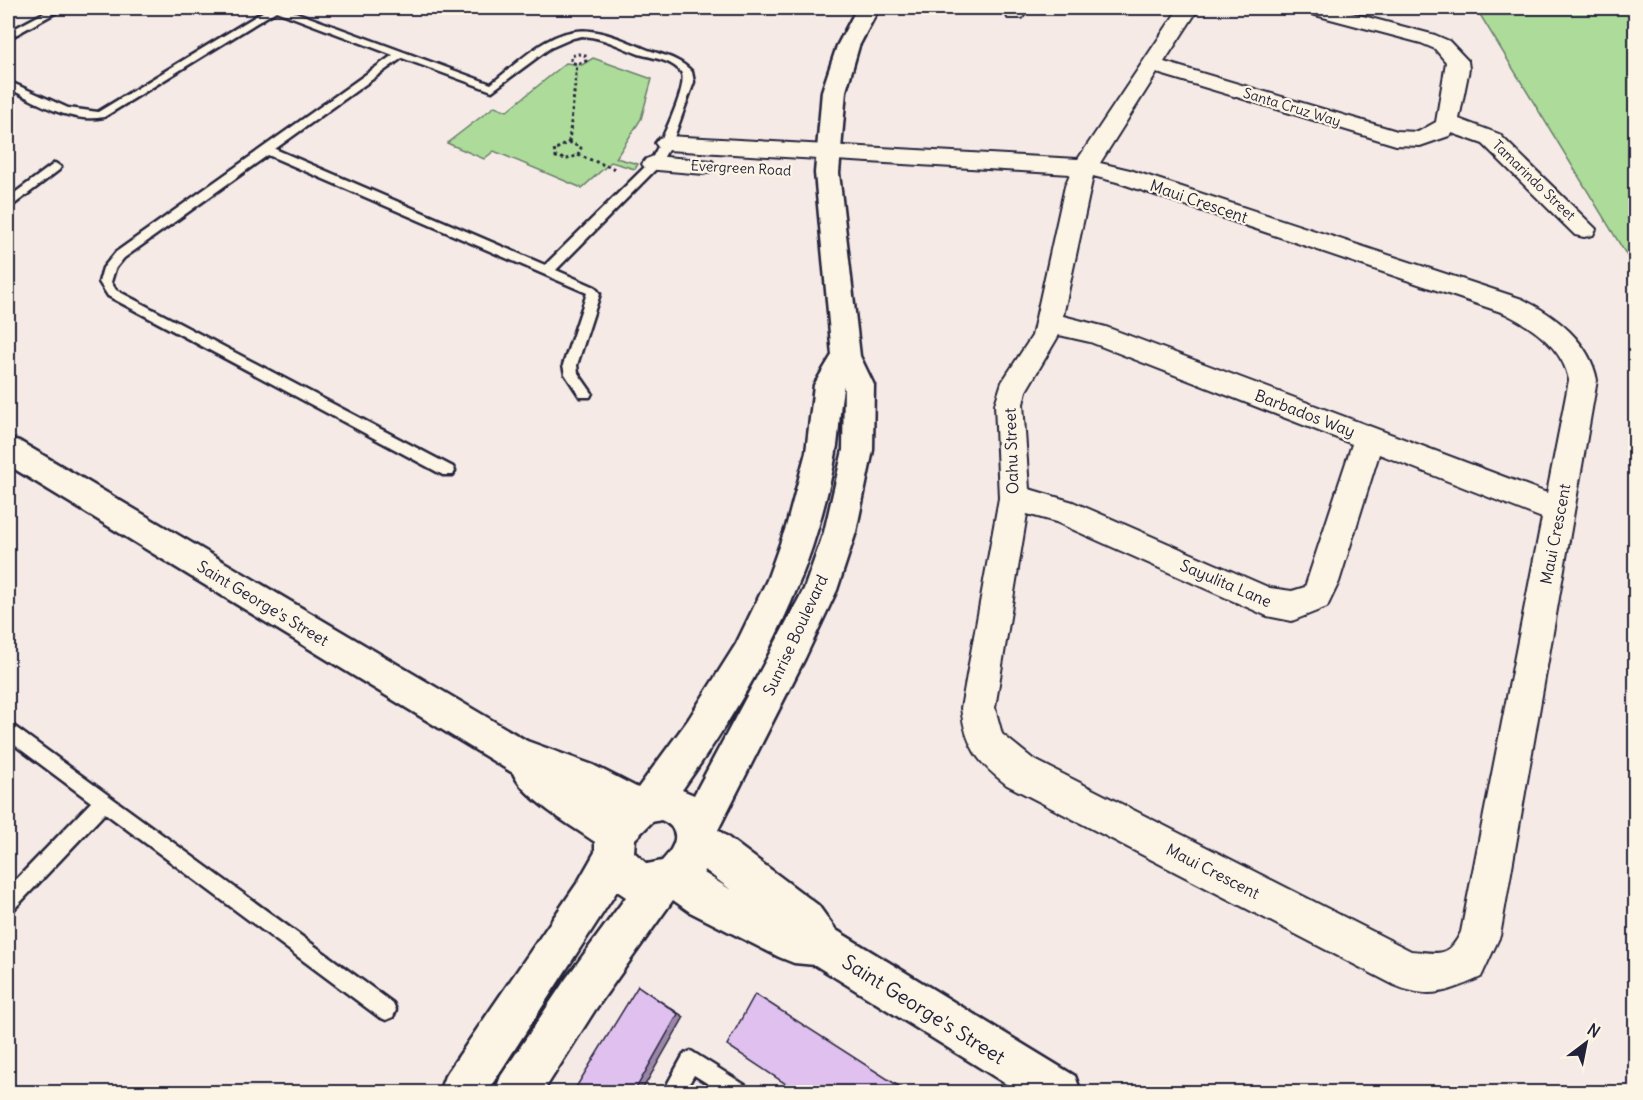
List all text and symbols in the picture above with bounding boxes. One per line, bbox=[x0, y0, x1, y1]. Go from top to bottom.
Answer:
street label: Santa Cruz Way bbox=[1241, 84, 1343, 130]
street label: Tamarindo Street bbox=[1489, 136, 1579, 224]
street label: Evergreen Road bbox=[690, 156, 792, 180]
street label: Maui Crescent bbox=[1148, 175, 1251, 227]
street label: Barbados Way bbox=[1252, 385, 1358, 441]
street label: Oahu Street bbox=[999, 407, 1023, 495]
street label: Maui Crescent bbox=[1535, 481, 1575, 586]
street label: Sayulita Lane bbox=[1177, 555, 1275, 611]
street label: Saint George's Street bbox=[194, 556, 333, 650]
street label: Sunrise Boulevard bbox=[758, 571, 832, 699]
street label: Maui Crescent bbox=[1163, 839, 1264, 903]
street label: Saint George's Street bbox=[838, 949, 1010, 1069]
north arrow bbox=[1556, 1013, 1616, 1073]
text: N bbox=[1584, 1019, 1604, 1042]

